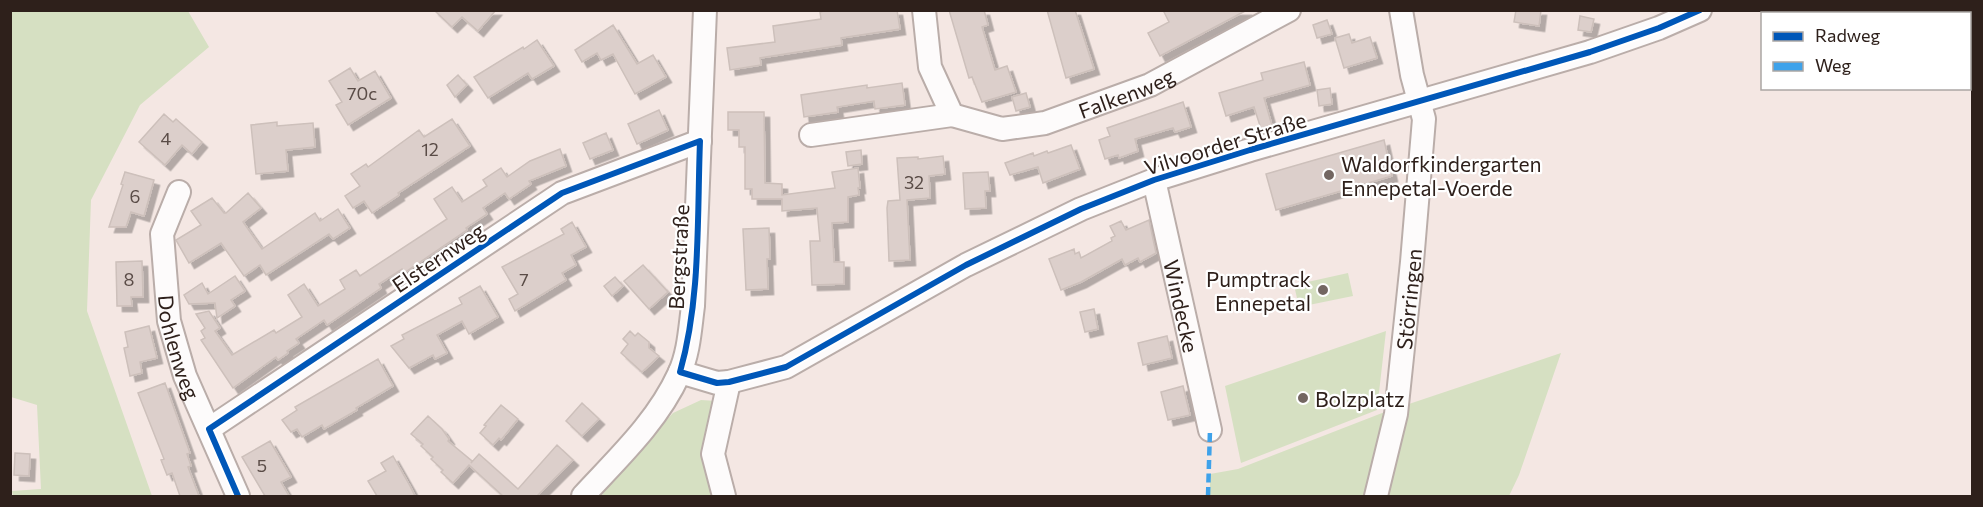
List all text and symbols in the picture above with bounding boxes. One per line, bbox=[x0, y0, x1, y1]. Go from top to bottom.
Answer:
legend bbox=[1761, 12, 1971, 90]
text: Radweg bbox=[1815, 24, 1880, 46]
text: Weg bbox=[1815, 54, 1852, 76]
street label: Falkenweg bbox=[1075, 62, 1178, 122]
house number: 70c bbox=[347, 82, 377, 104]
street label: Vilvoorder Straße bbox=[1141, 106, 1309, 180]
house number: 4 bbox=[161, 127, 172, 149]
house number: 12 bbox=[421, 138, 439, 160]
place label: Waldorfkindergarten Ennepetal-Voerde bbox=[1341, 151, 1542, 200]
marker: Waldorfkindergarten Ennepetal-Voerde bbox=[1322, 168, 1336, 182]
house number: 32 bbox=[904, 171, 924, 193]
house number: 6 bbox=[130, 185, 140, 207]
street label: Bergstraße bbox=[663, 204, 693, 310]
street label: Elsternweg bbox=[387, 217, 489, 297]
street label: Störringen bbox=[1390, 247, 1426, 351]
street label: Windecke bbox=[1160, 257, 1205, 355]
place label: Pumptrack Ennepetal bbox=[1206, 266, 1311, 315]
house number: 8 bbox=[124, 268, 135, 290]
house number: 7 bbox=[519, 268, 529, 290]
marker: Pumptrack Ennepetal bbox=[1316, 283, 1330, 297]
street label: Dohlenweg bbox=[154, 294, 206, 403]
place label: Bolzplatz bbox=[1315, 386, 1405, 411]
marker: Bolzplatz bbox=[1296, 391, 1310, 405]
house number: 5 bbox=[257, 454, 267, 476]

